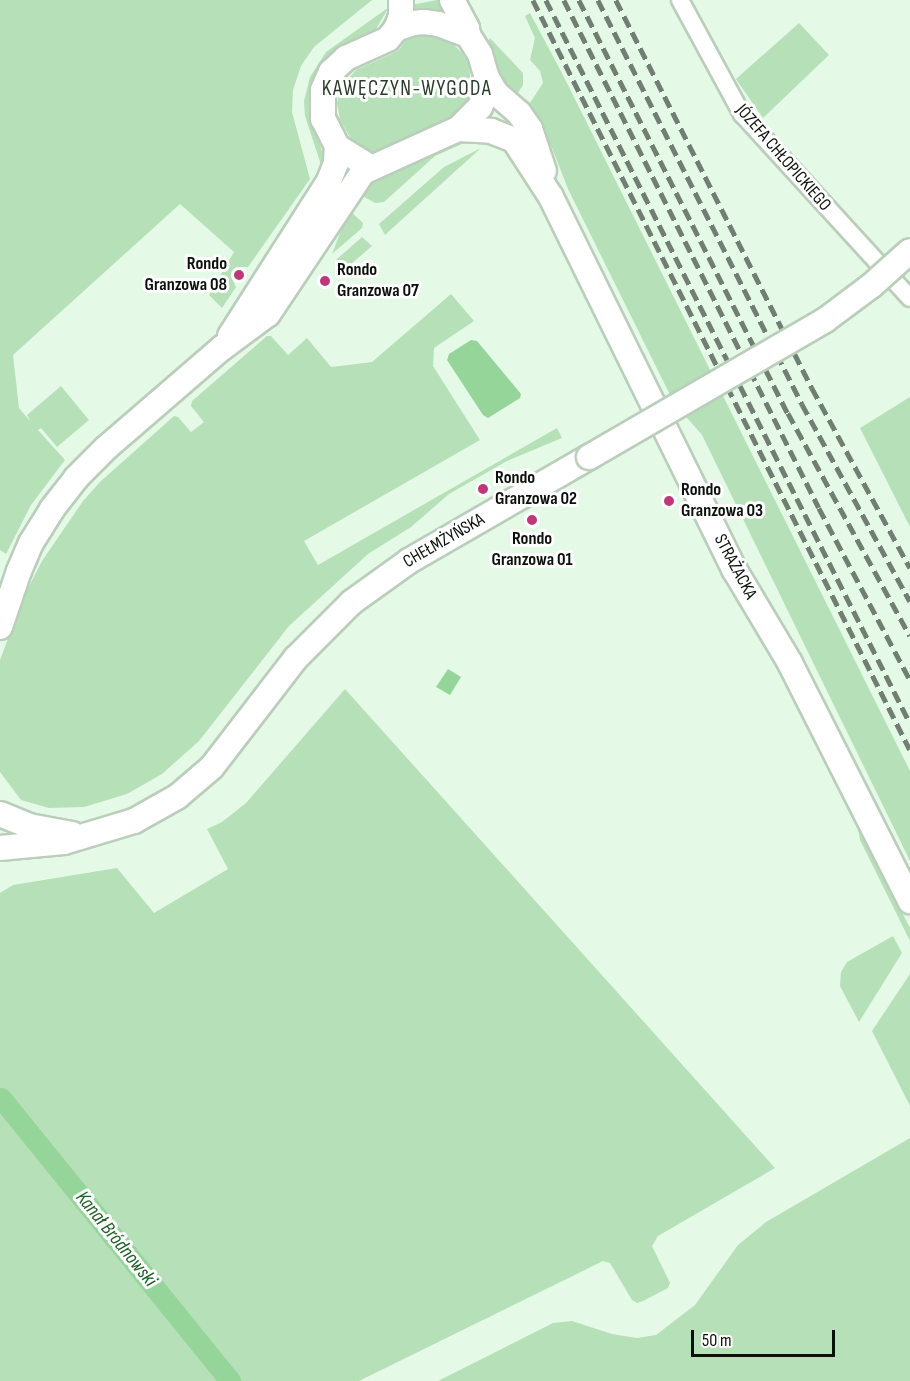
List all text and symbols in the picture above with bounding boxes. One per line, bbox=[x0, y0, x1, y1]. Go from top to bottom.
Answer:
district label: KAWĘCZYN-WYGODA bbox=[322, 76, 492, 102]
street label: JÓZEFA CHŁOPICKIEGO bbox=[731, 100, 835, 216]
place label: Rondo Granzowa 08 bbox=[145, 254, 227, 296]
place label: Rondo Granzowa 07 bbox=[337, 260, 419, 302]
marker: Rondo Granzowa 08 bbox=[232, 268, 246, 282]
marker: Rondo Granzowa 07 bbox=[318, 274, 332, 288]
place label: Rondo Granzowa 02 bbox=[495, 468, 577, 510]
place label: Rondo Granzowa 03 bbox=[681, 480, 763, 522]
marker: Rondo Granzowa 02 bbox=[476, 482, 490, 496]
marker: Rondo Granzowa 03 bbox=[662, 494, 676, 508]
street label: CHEŁMŻYŃSKA bbox=[399, 509, 489, 573]
marker: Rondo Granzowa 01 bbox=[525, 513, 539, 527]
place label: Rondo Granzowa 01 bbox=[491, 529, 573, 572]
street label: STRAŻACKA bbox=[709, 531, 761, 603]
water label: Kanał Bródnowski bbox=[70, 1186, 162, 1292]
scale bar bbox=[694, 1318, 838, 1356]
text: 50 m bbox=[702, 1330, 732, 1351]

